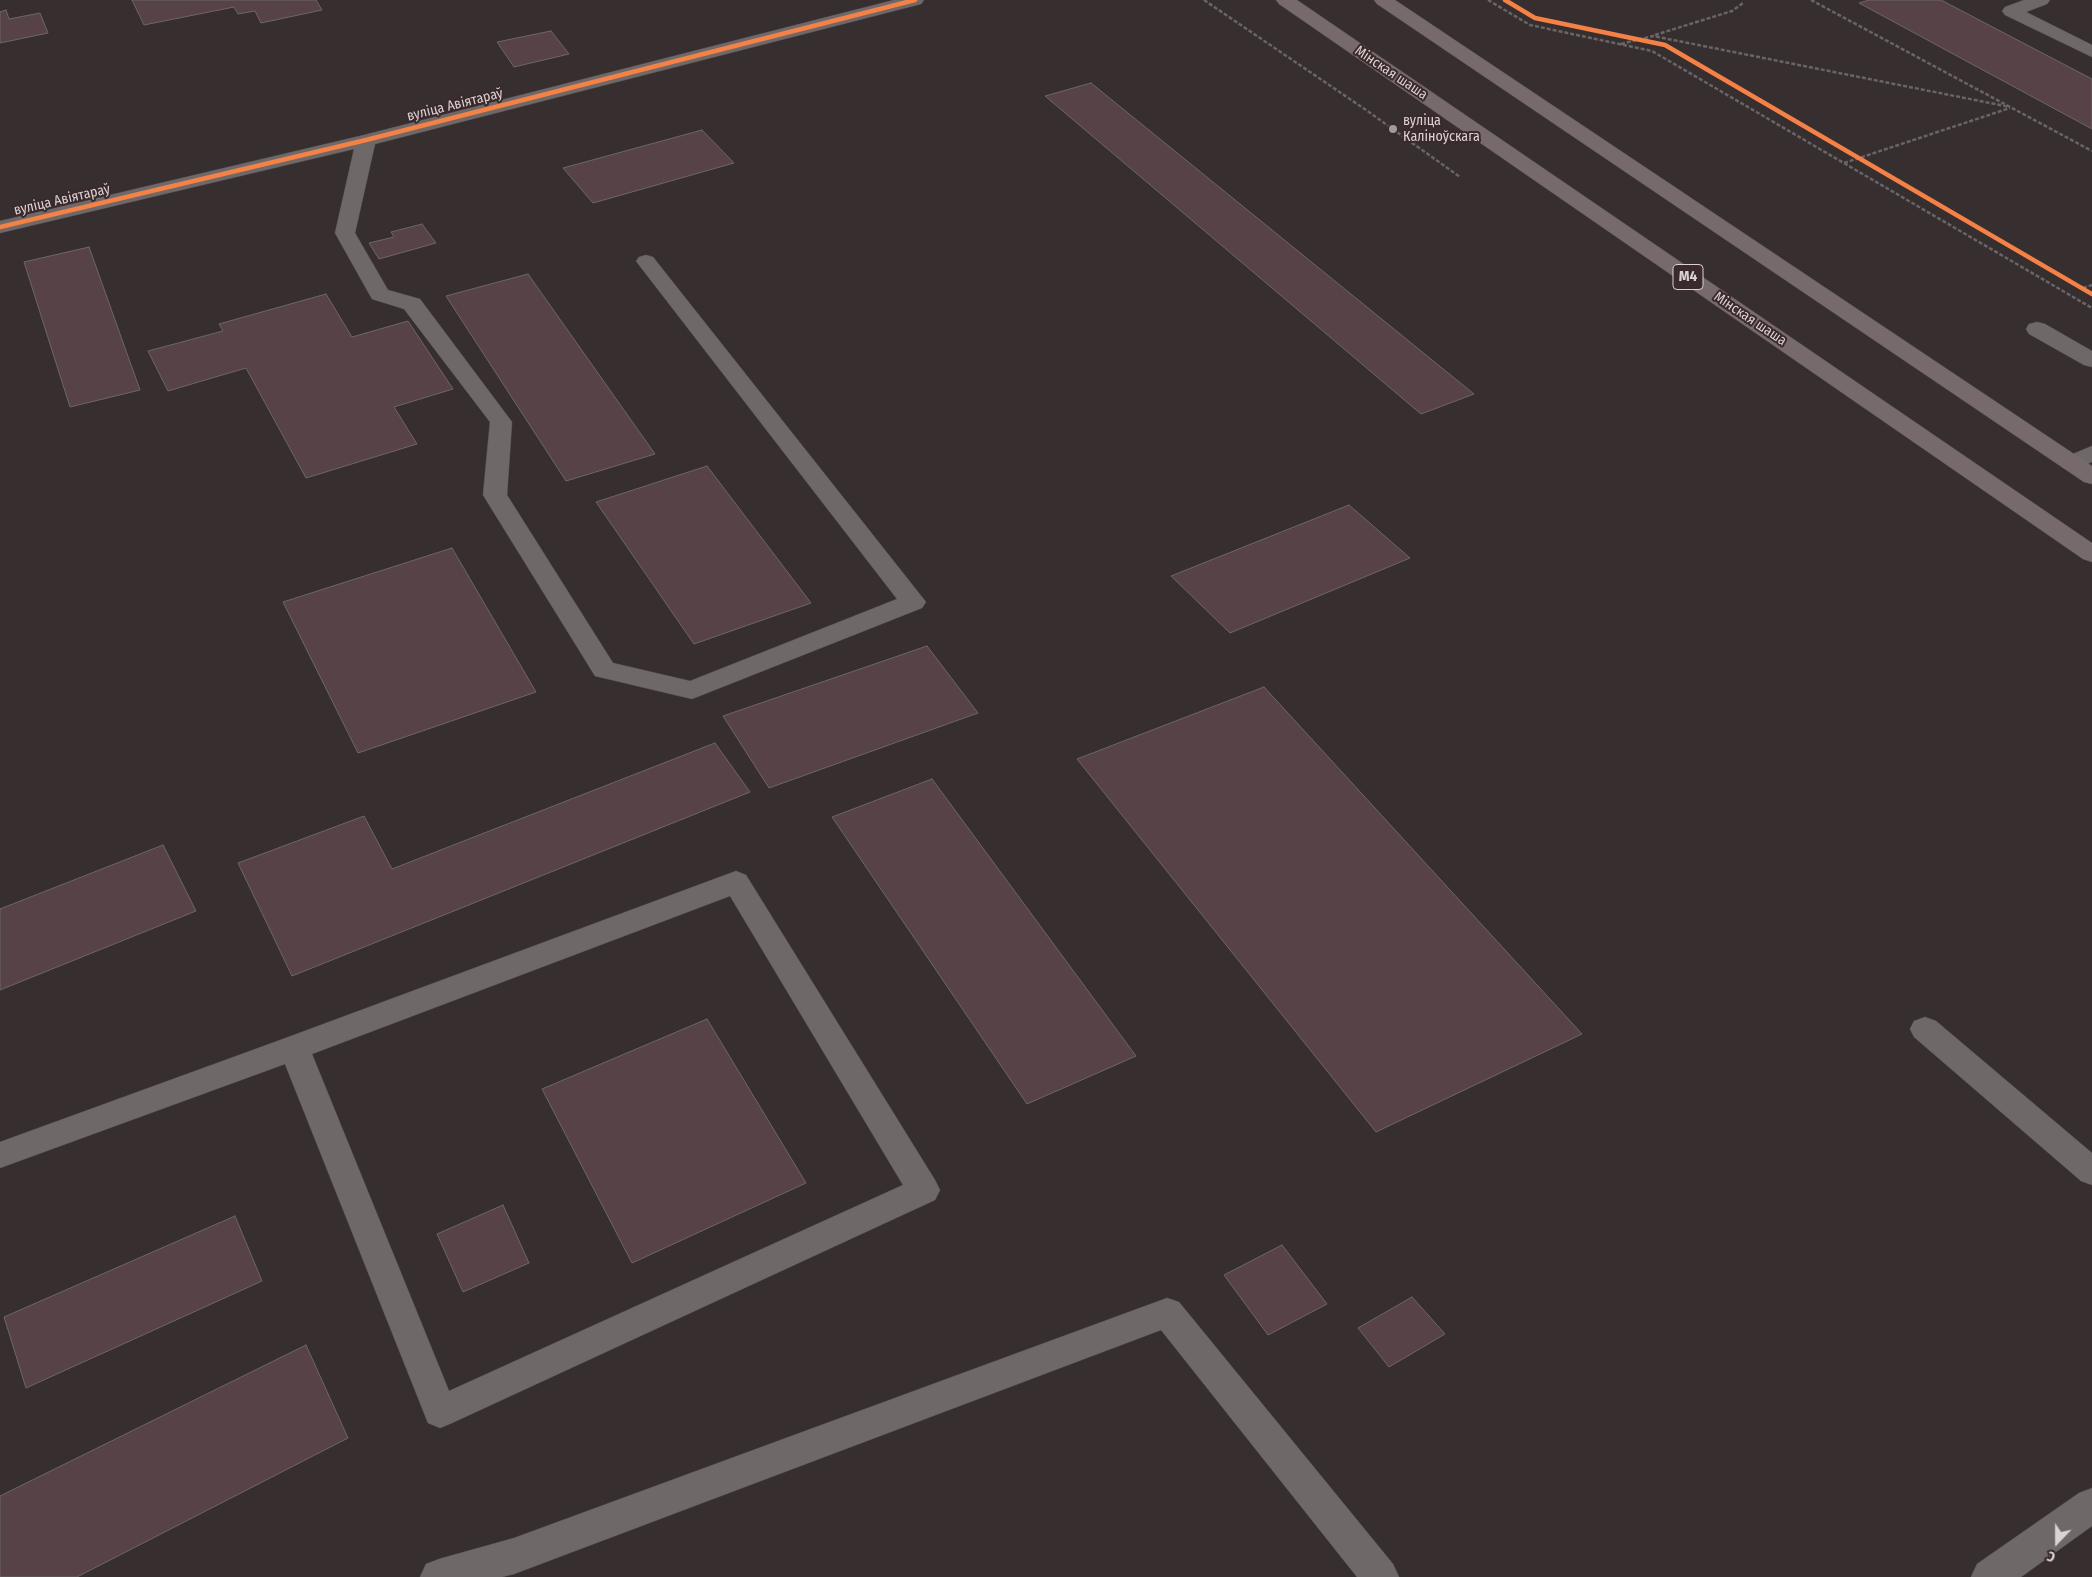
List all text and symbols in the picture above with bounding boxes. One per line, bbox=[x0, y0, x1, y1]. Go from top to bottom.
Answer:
street label: Мінская шаша bbox=[1351, 43, 1431, 103]
street label: вуліца Авіятараў bbox=[405, 85, 505, 125]
place label: вуліца Каліноўскага bbox=[1403, 113, 1480, 146]
marker: вуліца Каліноўскага bbox=[1387, 123, 1399, 135]
street label: вуліца Авіятараў bbox=[12, 181, 112, 219]
road number: М4 bbox=[1673, 264, 1703, 290]
street label: Мінская шаша bbox=[1710, 289, 1790, 349]
north arrow bbox=[2032, 1517, 2082, 1567]
text: С bbox=[2045, 1547, 2058, 1566]

